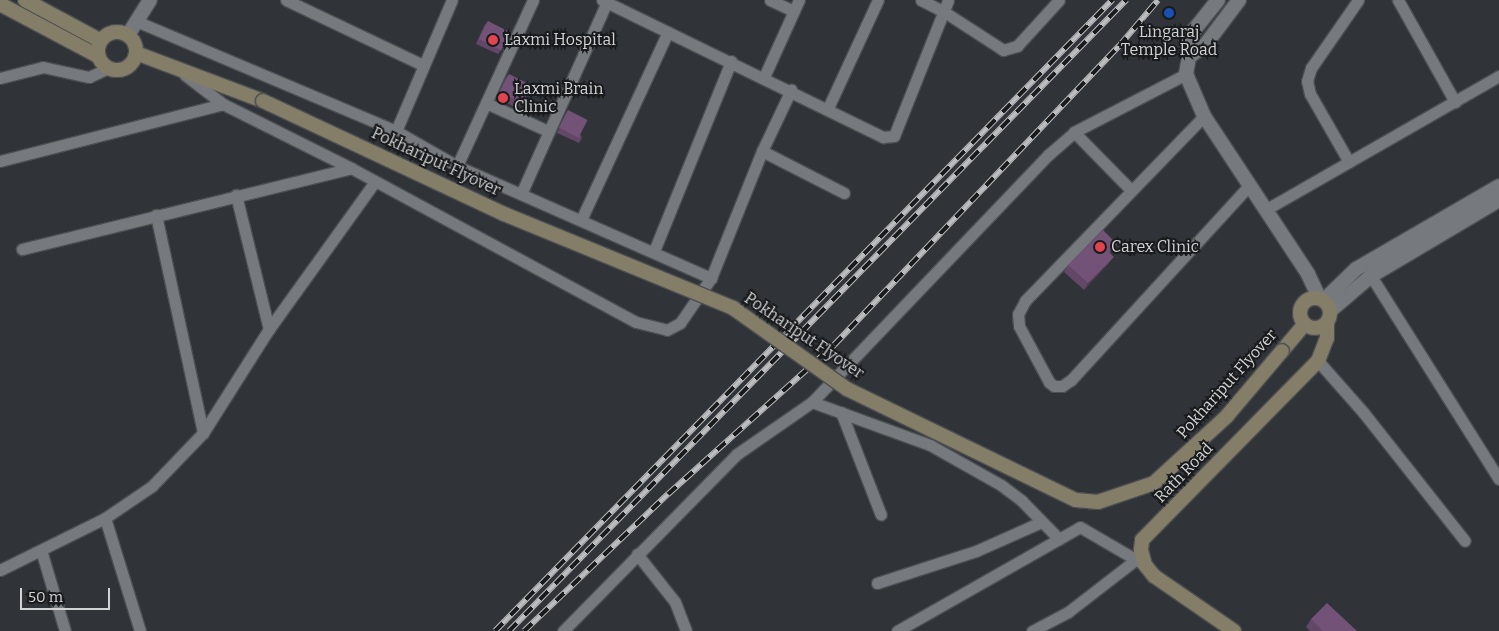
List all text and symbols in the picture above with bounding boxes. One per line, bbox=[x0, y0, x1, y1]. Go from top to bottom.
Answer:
marker: Lingaraj Temple Road bbox=[1162, 6, 1176, 20]
place label: Lingaraj Temple Road bbox=[1121, 22, 1217, 60]
place label: Laxmi Hospital bbox=[504, 30, 616, 50]
marker: Laxmi Hospital bbox=[486, 33, 500, 47]
place label: Laxmi Brain Clinic bbox=[514, 79, 603, 117]
marker: Laxmi Brain Clinic bbox=[496, 91, 510, 105]
street label: Pokhariput Flyover bbox=[368, 124, 504, 200]
place label: Carex Clinic bbox=[1111, 237, 1199, 257]
marker: Carex Clinic bbox=[1093, 240, 1107, 254]
street label: Pokhariput Flyover bbox=[741, 289, 867, 383]
street label: Pokhariput Flyover bbox=[1173, 325, 1281, 443]
street label: Rath Road bbox=[1151, 439, 1217, 507]
scale bar bbox=[22, 578, 112, 610]
text: 50 m bbox=[28, 588, 63, 606]

